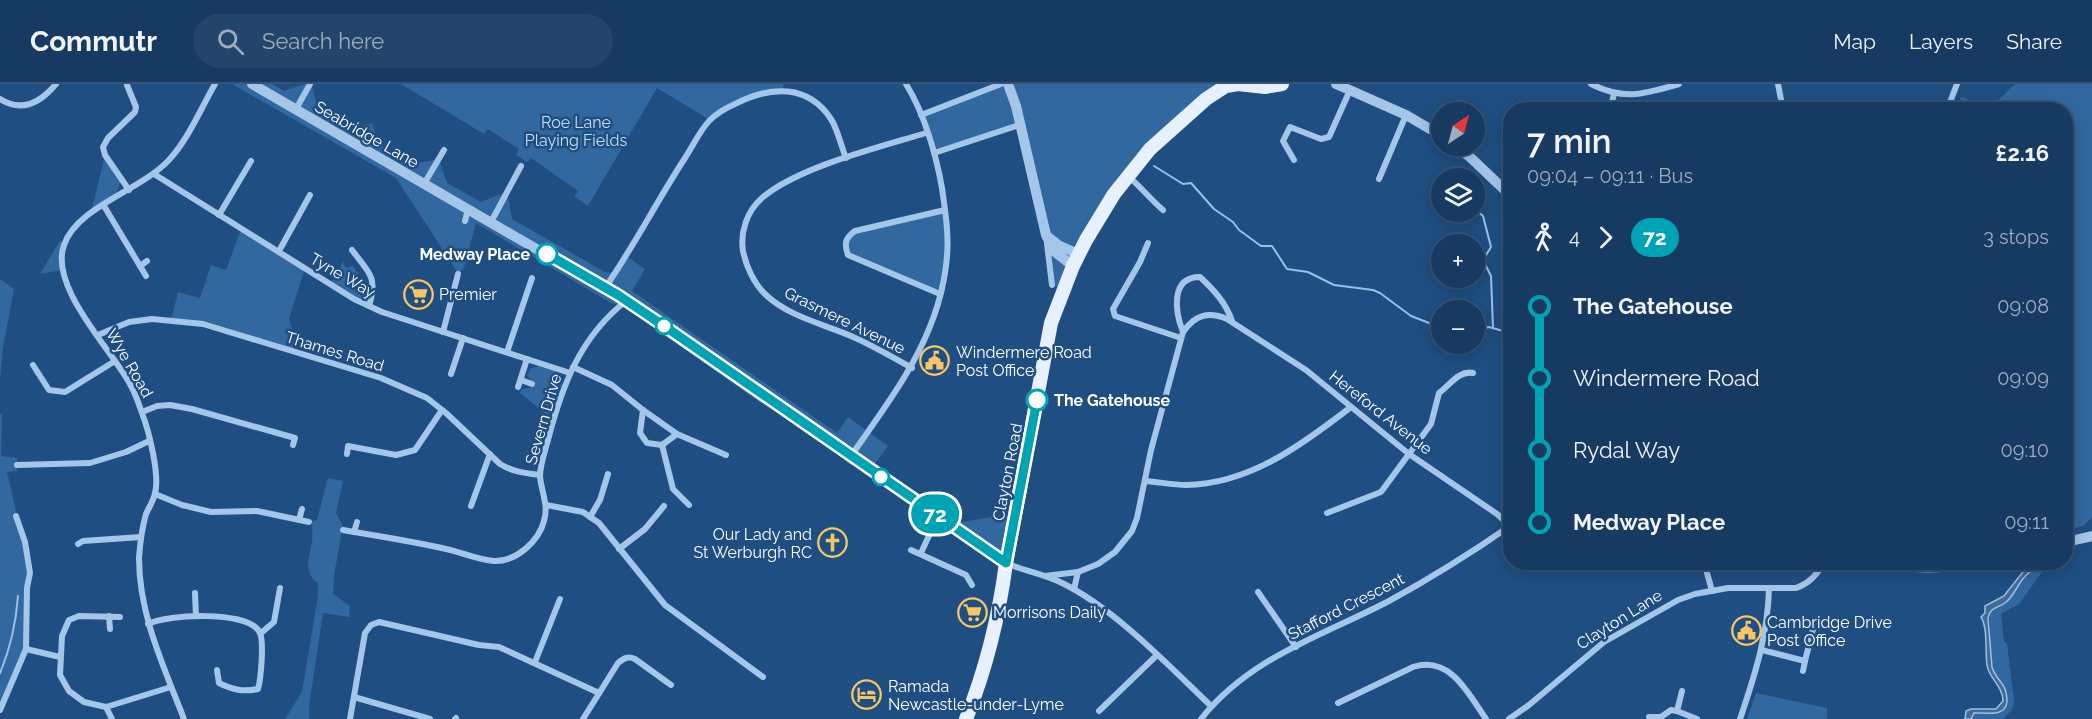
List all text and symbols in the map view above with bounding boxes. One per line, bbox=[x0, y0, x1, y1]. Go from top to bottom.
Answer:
search box bbox=[193, 14, 613, 68]
text: Commutr bbox=[30, 25, 157, 58]
icon: search bbox=[214, 25, 247, 58]
text: Search here bbox=[262, 28, 384, 54]
text: Map bbox=[1833, 29, 1876, 54]
text: Layers bbox=[1909, 29, 1973, 54]
text: Share bbox=[2006, 29, 2062, 54]
street label: Seabridge Lane bbox=[311, 97, 422, 172]
north arrow bbox=[1431, 102, 1485, 156]
map controls bbox=[1431, 102, 1485, 354]
park label: Roe Lane Playing Fields bbox=[525, 113, 628, 150]
text: 7 min bbox=[1527, 122, 1612, 161]
text: £2.16 bbox=[1995, 140, 2049, 166]
text: 09:04 – 09:11 · Bus bbox=[1527, 164, 1693, 188]
button: layers bbox=[1431, 168, 1485, 222]
icon: walk bbox=[1527, 221, 1560, 254]
icon: forward bbox=[1589, 221, 1622, 254]
text: 4 bbox=[1569, 225, 1580, 249]
text: 72 bbox=[1643, 225, 1667, 250]
text: 3 stops bbox=[1983, 225, 2049, 249]
button: + bbox=[1431, 234, 1485, 288]
marker: Medway Place bbox=[536, 243, 558, 265]
place label: Medway Place bbox=[419, 245, 530, 264]
street label: Tyne Way bbox=[307, 249, 379, 302]
supermarket icon: Premier bbox=[402, 278, 434, 310]
street label: Grasmere Avenue bbox=[781, 283, 908, 358]
place label: Premier bbox=[439, 285, 497, 304]
text: The Gatehouse bbox=[1573, 293, 1733, 319]
text: 09:08 bbox=[1997, 294, 2049, 318]
button: − bbox=[1431, 300, 1485, 354]
unlabelled marker bbox=[655, 317, 673, 335]
street label: Wye Road bbox=[102, 325, 157, 401]
street label: Thames Road bbox=[283, 327, 386, 376]
place label: Windermere Road Post Office bbox=[956, 343, 1092, 380]
public building icon: Windermere Road Post Office bbox=[919, 345, 951, 377]
text: Windermere Road bbox=[1573, 365, 1760, 391]
street label: Hereford Avenue bbox=[1325, 366, 1436, 458]
text: 09:09 bbox=[1997, 366, 2049, 390]
street label: Severn Drive bbox=[521, 371, 566, 467]
marker: The Gatehouse bbox=[1026, 389, 1048, 411]
place label: The Gatehouse bbox=[1054, 391, 1170, 410]
street label: Clayton Road bbox=[989, 422, 1026, 522]
text: Rydal Way bbox=[1573, 437, 1680, 463]
text: 09:10 bbox=[2000, 438, 2049, 462]
unlabelled marker bbox=[872, 468, 890, 486]
line badge: 72 bbox=[908, 494, 962, 534]
text: 72 bbox=[923, 502, 947, 527]
text: Medway Place bbox=[1573, 509, 1725, 535]
text: 09:11 bbox=[2004, 510, 2049, 534]
place label: Our Lady and St Werburgh RC bbox=[693, 525, 812, 562]
church icon: Our Lady and St Werburgh RC bbox=[817, 527, 849, 559]
street label: Stafford Crescent bbox=[1285, 569, 1408, 644]
street label: Clayton Lane bbox=[1573, 586, 1666, 653]
supermarket icon: Morrisons Daily bbox=[956, 596, 988, 628]
place label: Morrisons Daily bbox=[993, 603, 1106, 622]
place label: Cambridge Drive Post Office bbox=[1767, 613, 1892, 650]
public building icon: Cambridge Drive Post Office bbox=[1730, 615, 1762, 647]
place label: Ramada Newcastle-under-Lyme bbox=[888, 677, 1064, 714]
hotel icon: Ramada Newcastle-under-Lyme bbox=[851, 679, 883, 711]

